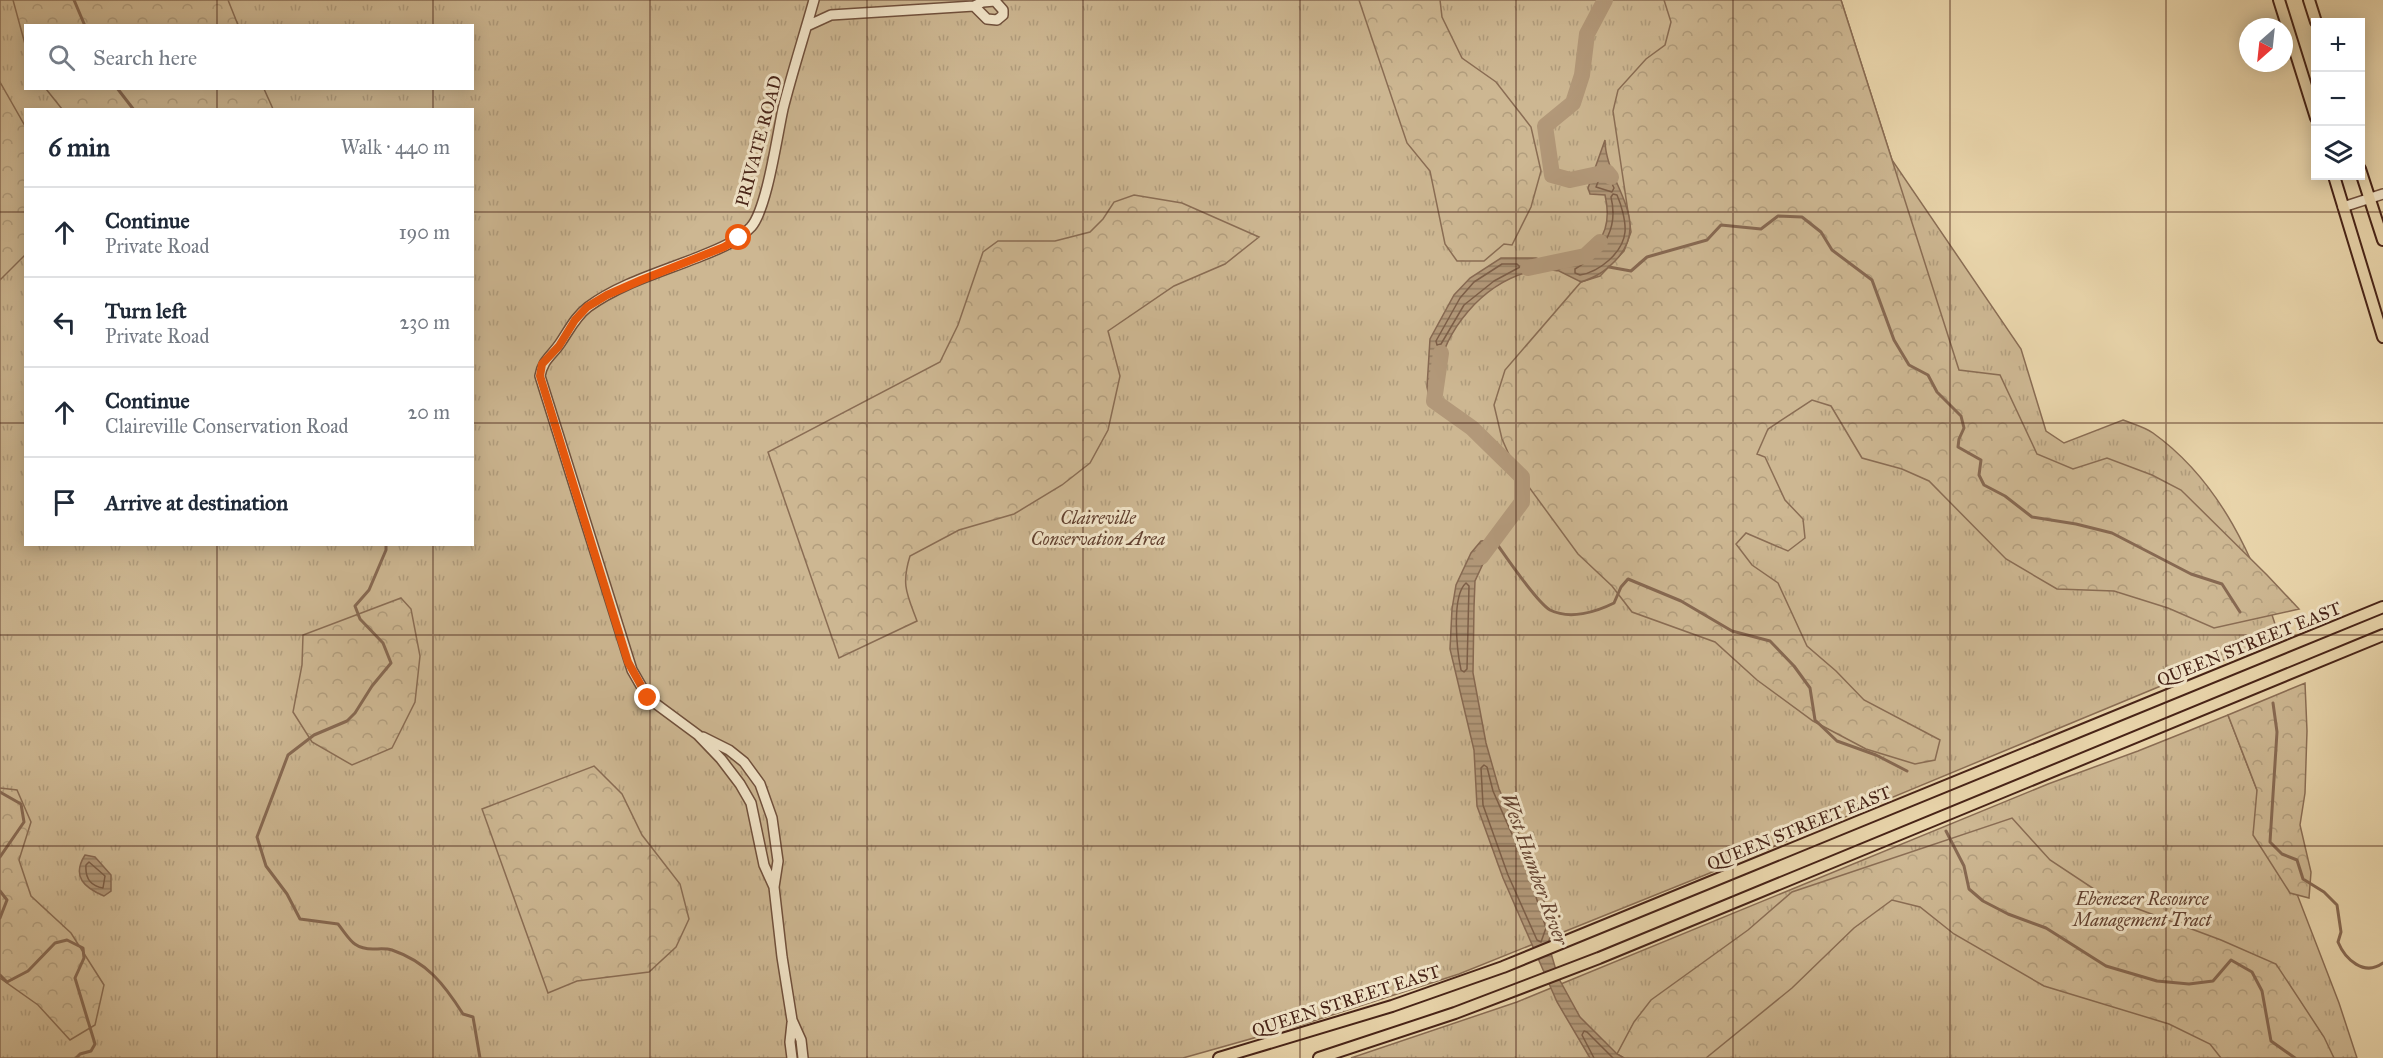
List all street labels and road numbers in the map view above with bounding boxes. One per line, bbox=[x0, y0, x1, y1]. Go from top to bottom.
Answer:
street label: PRIVATE ROAD bbox=[731, 73, 787, 209]
street label: QUEEN STREET EAST bbox=[2154, 597, 2344, 691]
street label: QUEEN STREET EAST bbox=[1704, 781, 1894, 875]
street label: QUEEN STREET EAST bbox=[1249, 960, 1443, 1042]

